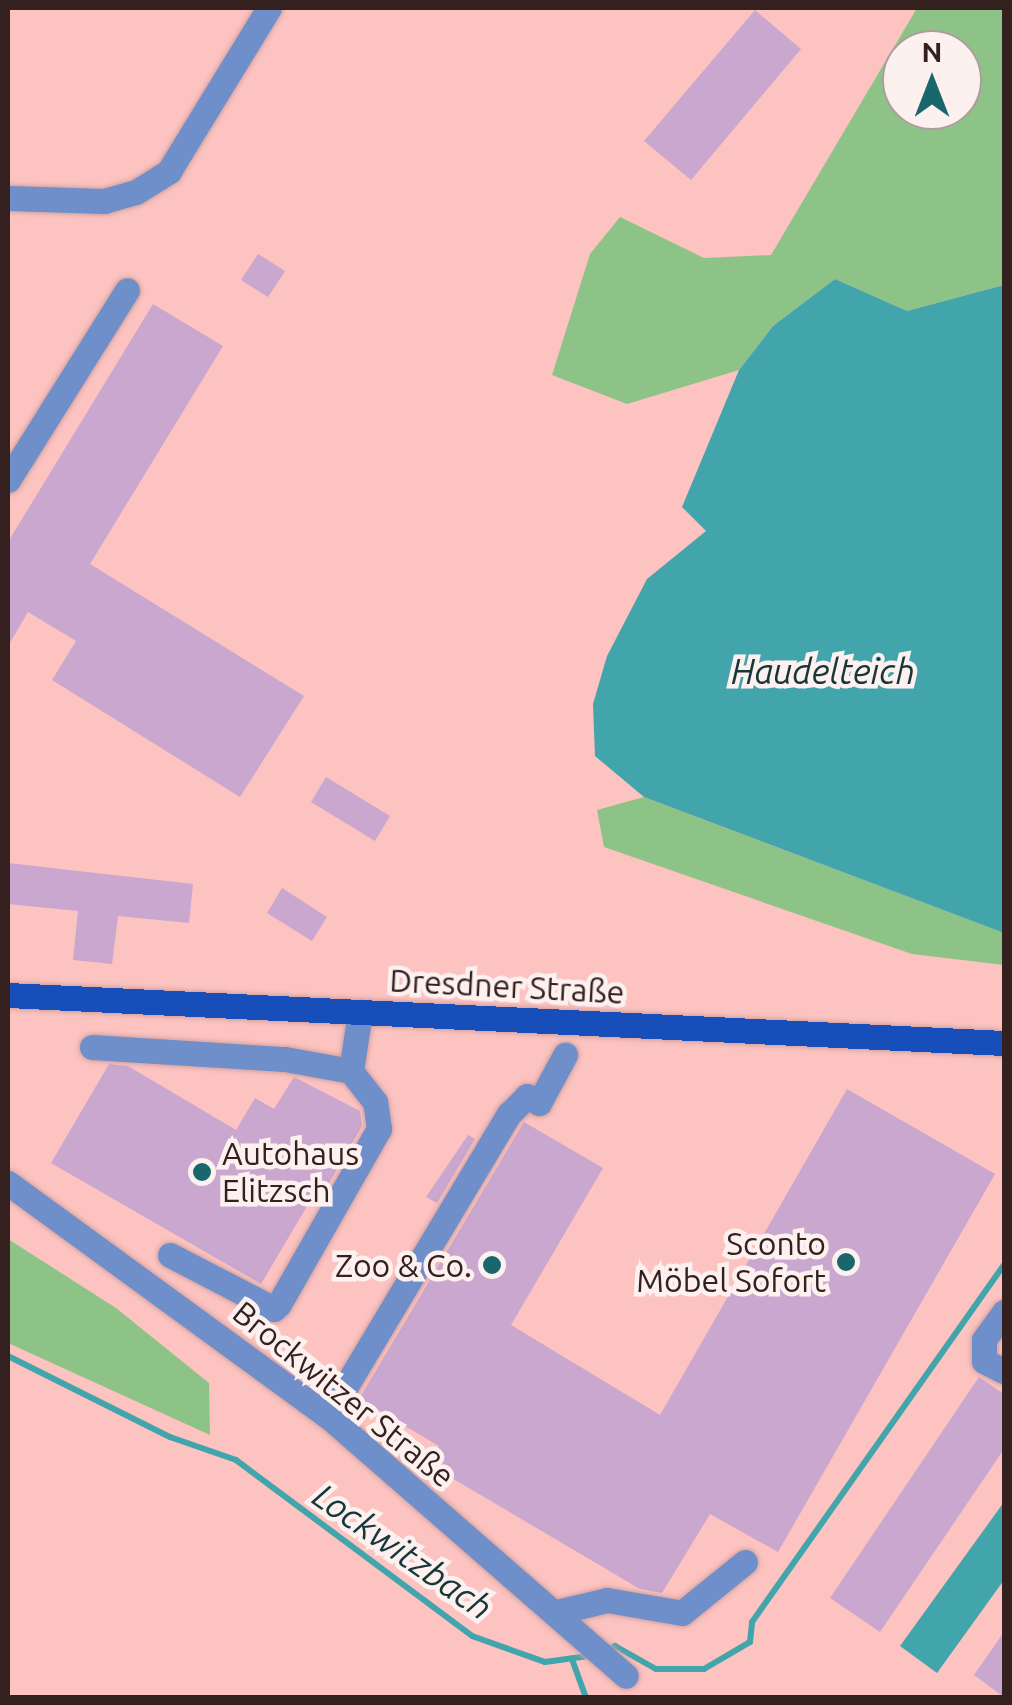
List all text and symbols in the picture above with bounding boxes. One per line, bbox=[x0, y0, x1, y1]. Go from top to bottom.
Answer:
north arrow bbox=[882, 30, 982, 130]
text: N bbox=[922, 36, 942, 67]
water label: Haudelteich bbox=[731, 650, 915, 692]
street label: Dresdner Straße bbox=[389, 961, 625, 1011]
place label: Autohaus Elitzsch bbox=[222, 1135, 359, 1210]
marker: Autohaus Elitzsch bbox=[191, 1161, 213, 1183]
place label: Sconto Möbel Sofort bbox=[636, 1225, 826, 1300]
place label: Zoo & Co. bbox=[335, 1246, 472, 1284]
marker: Sconto Möbel Sofort bbox=[835, 1251, 857, 1273]
marker: Zoo & Co. bbox=[481, 1254, 503, 1276]
street label: Brockwitzer Straße bbox=[226, 1293, 462, 1495]
water label: Lockwitzbach bbox=[305, 1474, 501, 1628]

